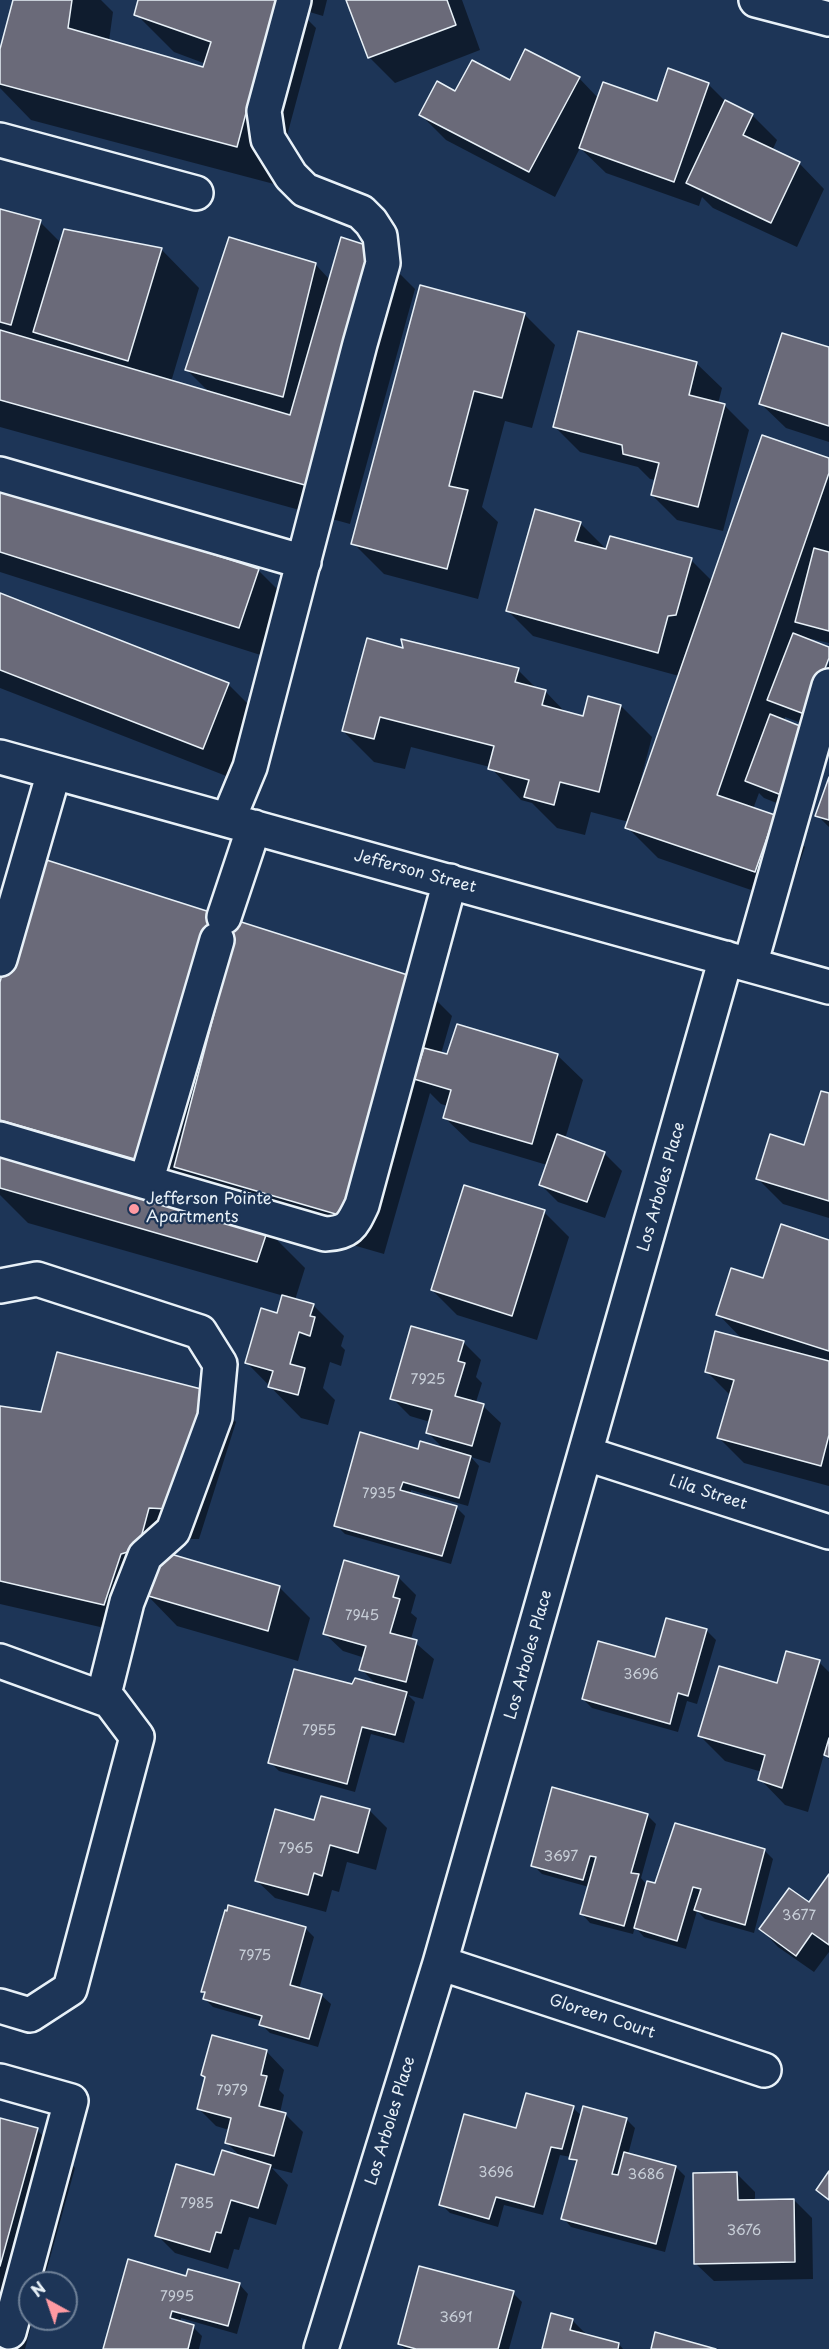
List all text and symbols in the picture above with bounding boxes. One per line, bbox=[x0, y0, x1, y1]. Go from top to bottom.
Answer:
street label: Jefferson Street bbox=[352, 846, 478, 898]
street label: Los Arboles Place bbox=[634, 1120, 690, 1254]
place label: Jefferson Pointe Apartments bbox=[146, 1190, 272, 1228]
marker: Jefferson Pointe Apartments bbox=[127, 1202, 141, 1216]
house number: 7925 bbox=[411, 1372, 445, 1388]
street label: Lila Street bbox=[667, 1471, 749, 1515]
house number: 7935 bbox=[362, 1486, 396, 1502]
street label: Los Arboles Place bbox=[501, 1588, 557, 1722]
house number: 7945 bbox=[345, 1608, 379, 1624]
house number: 3696 bbox=[623, 1667, 659, 1683]
house number: 7955 bbox=[302, 1723, 336, 1739]
house number: 7965 bbox=[279, 1841, 313, 1857]
house number: 3697 bbox=[544, 1849, 578, 1865]
house number: 3677 bbox=[782, 1908, 816, 1924]
house number: 7975 bbox=[239, 1948, 271, 1964]
street label: Gloreen Court bbox=[547, 1991, 657, 2043]
street label: Los Arboles Place bbox=[362, 2054, 420, 2188]
house number: 7979 bbox=[216, 2083, 248, 2099]
house number: 3696 bbox=[478, 2165, 514, 2181]
house number: 3686 bbox=[628, 2167, 664, 2183]
house number: 7985 bbox=[180, 2196, 214, 2212]
house number: 3676 bbox=[727, 2223, 761, 2239]
north arrow bbox=[18, 2271, 78, 2331]
text: N bbox=[25, 2275, 50, 2302]
house number: 7995 bbox=[160, 2289, 194, 2305]
house number: 3691 bbox=[440, 2310, 472, 2326]

